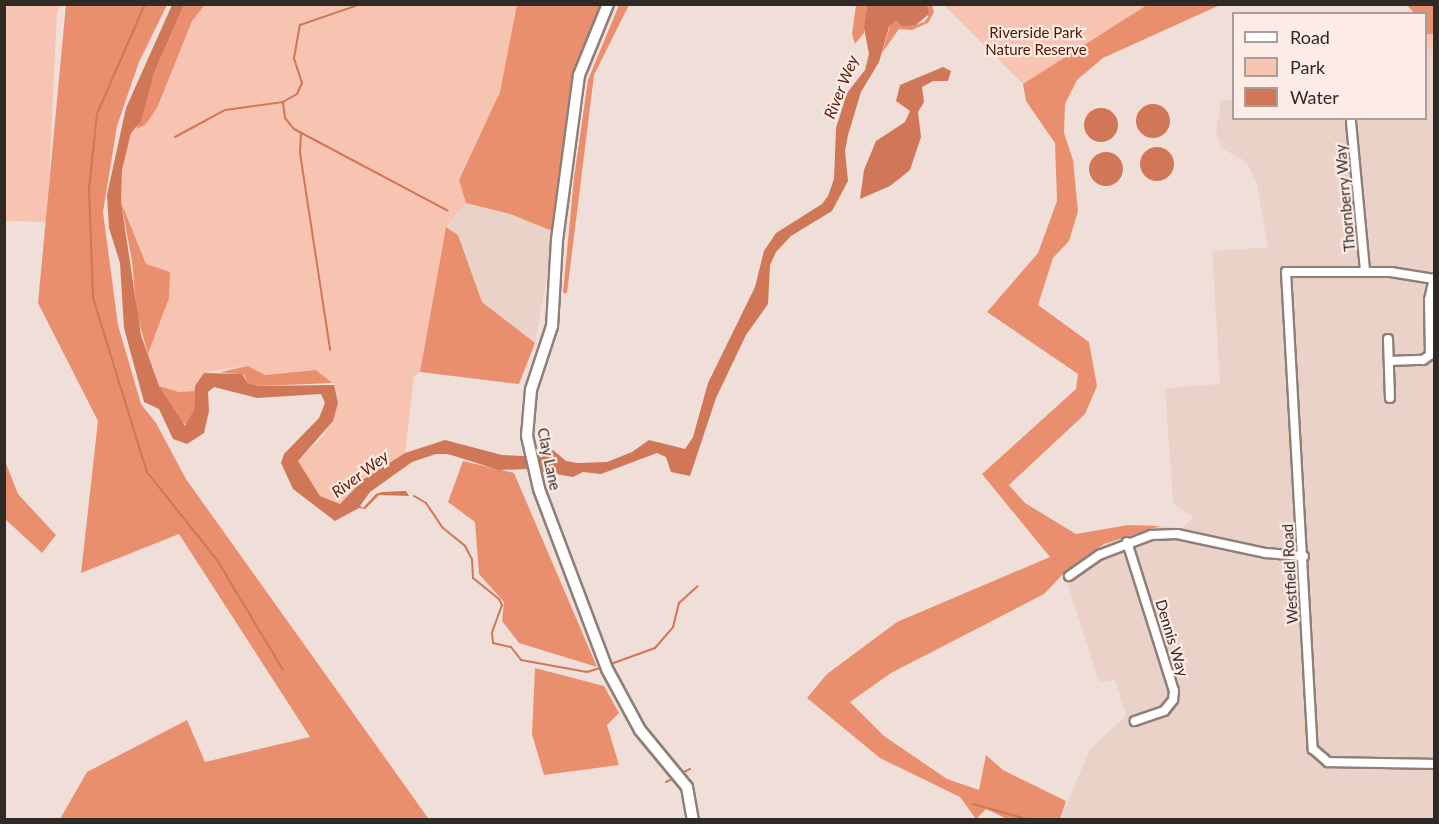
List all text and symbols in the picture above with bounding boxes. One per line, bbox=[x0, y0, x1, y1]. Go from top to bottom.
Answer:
legend bbox=[1232, 12, 1427, 120]
park label: Riverside Park Nature Reserve bbox=[985, 23, 1087, 58]
text: Road bbox=[1290, 26, 1330, 48]
water label: River Wey bbox=[820, 52, 862, 122]
text: Park bbox=[1290, 56, 1325, 78]
text: Water bbox=[1290, 86, 1339, 108]
street label: Thornberry Way bbox=[1331, 143, 1359, 253]
street label: Clay Lane bbox=[534, 426, 564, 492]
water label: River Wey bbox=[328, 446, 392, 502]
street label: Westfield Road bbox=[1278, 524, 1302, 624]
street label: Dennis Way bbox=[1152, 597, 1192, 679]

